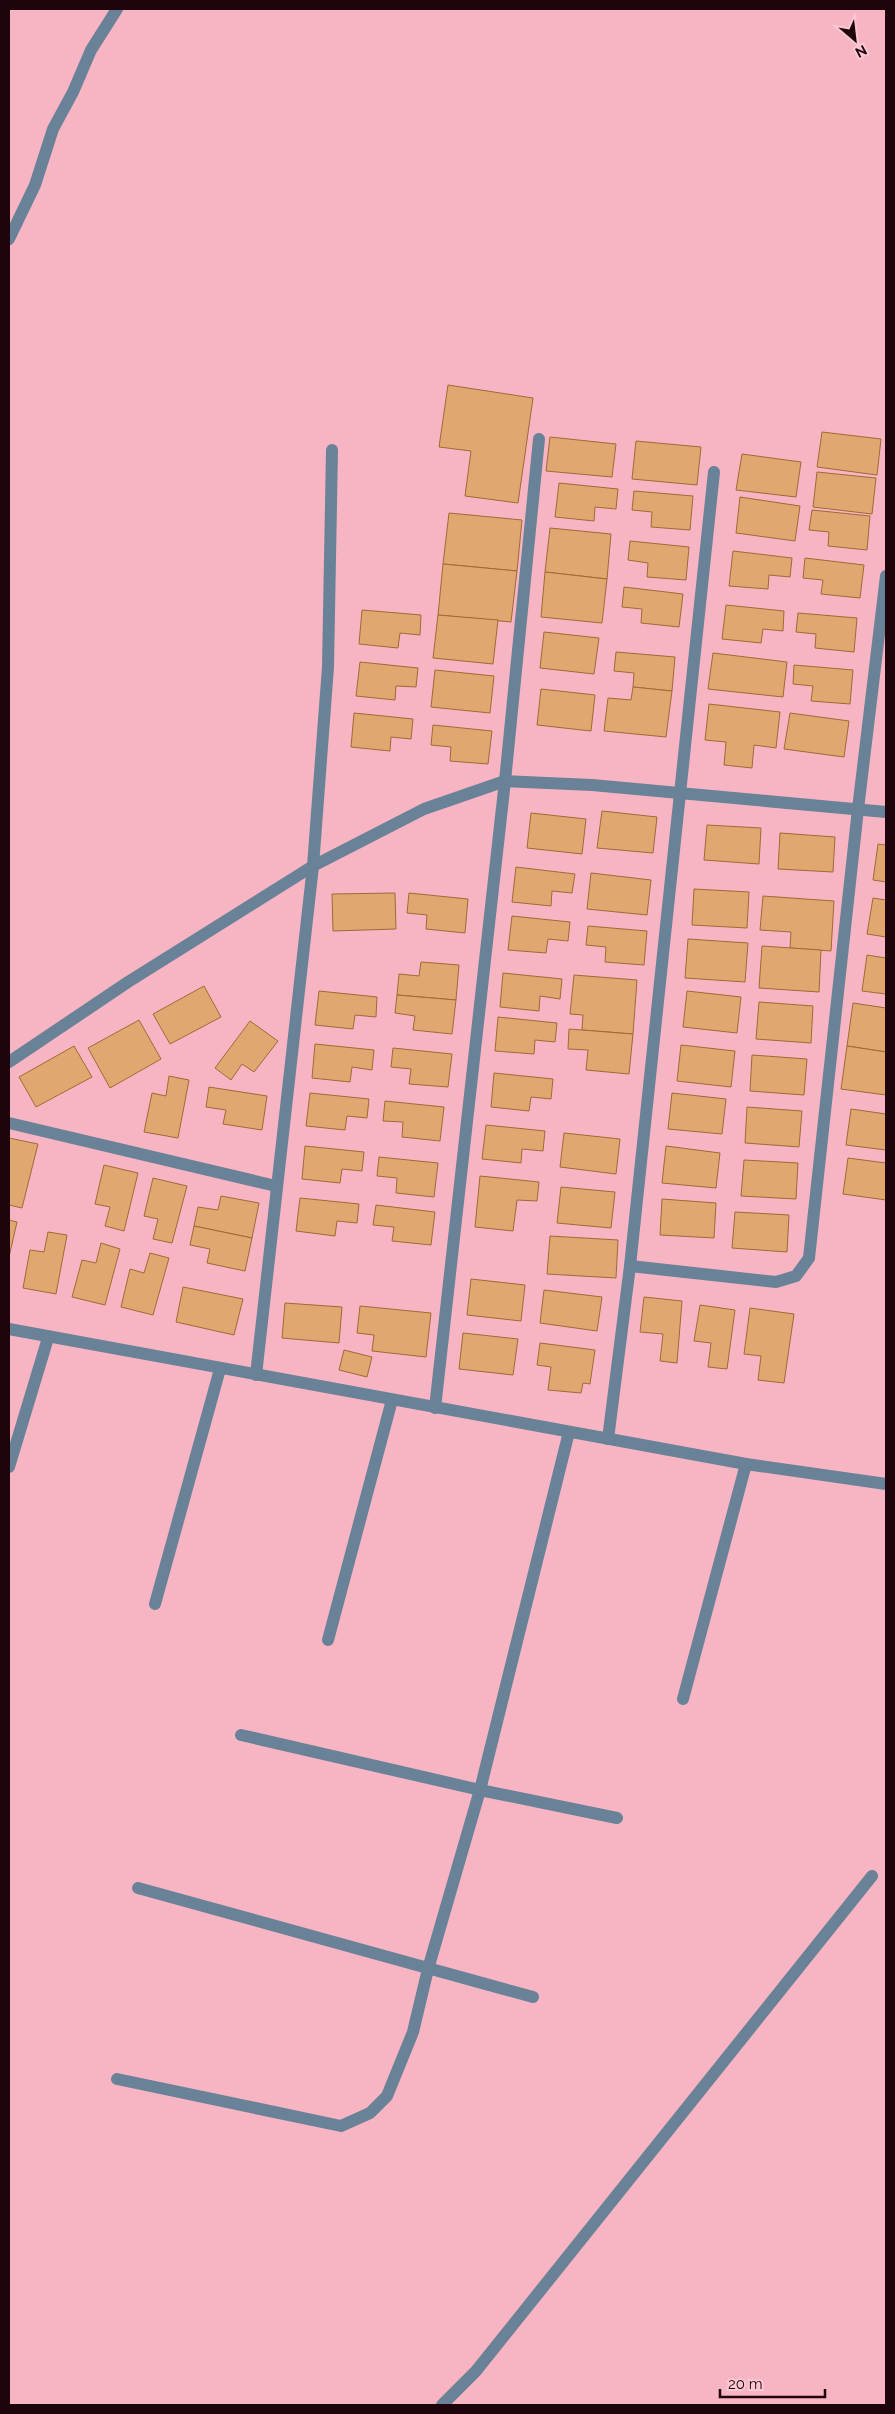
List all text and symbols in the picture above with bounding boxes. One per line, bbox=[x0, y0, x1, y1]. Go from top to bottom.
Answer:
north arrow bbox=[830, 15, 880, 65]
text: N bbox=[853, 42, 870, 61]
scale bar bbox=[720, 2366, 825, 2398]
text: 20 m bbox=[728, 2375, 763, 2393]

